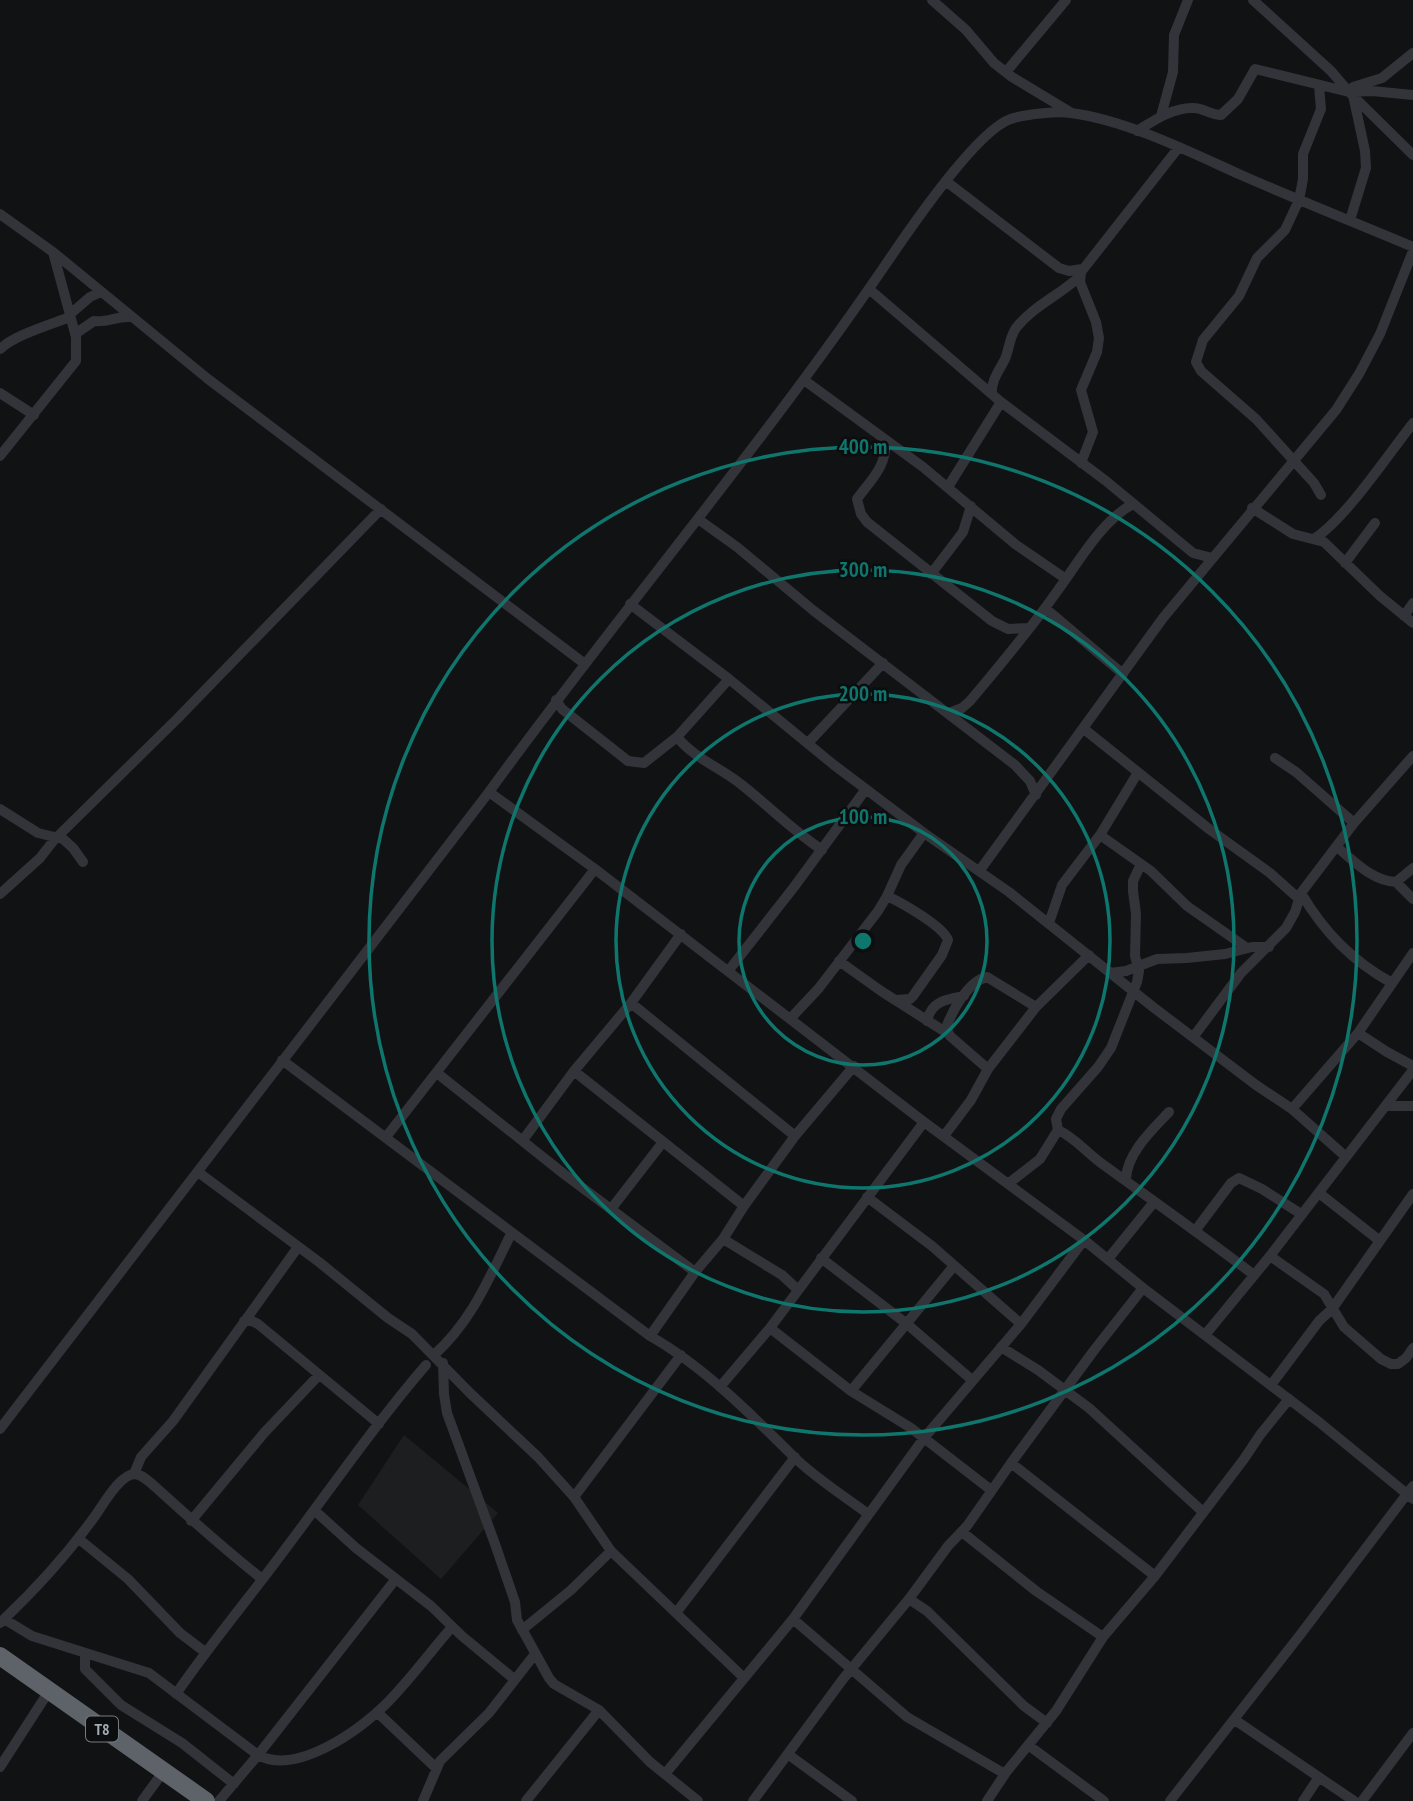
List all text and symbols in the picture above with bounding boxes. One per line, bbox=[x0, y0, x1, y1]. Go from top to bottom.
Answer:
text: 400 m bbox=[839, 433, 887, 460]
text: 300 m bbox=[839, 556, 887, 583]
text: 200 m bbox=[839, 680, 887, 707]
text: 100 m bbox=[839, 803, 887, 830]
centre of rings bbox=[851, 929, 875, 953]
road number: T8 bbox=[86, 1716, 118, 1742]

